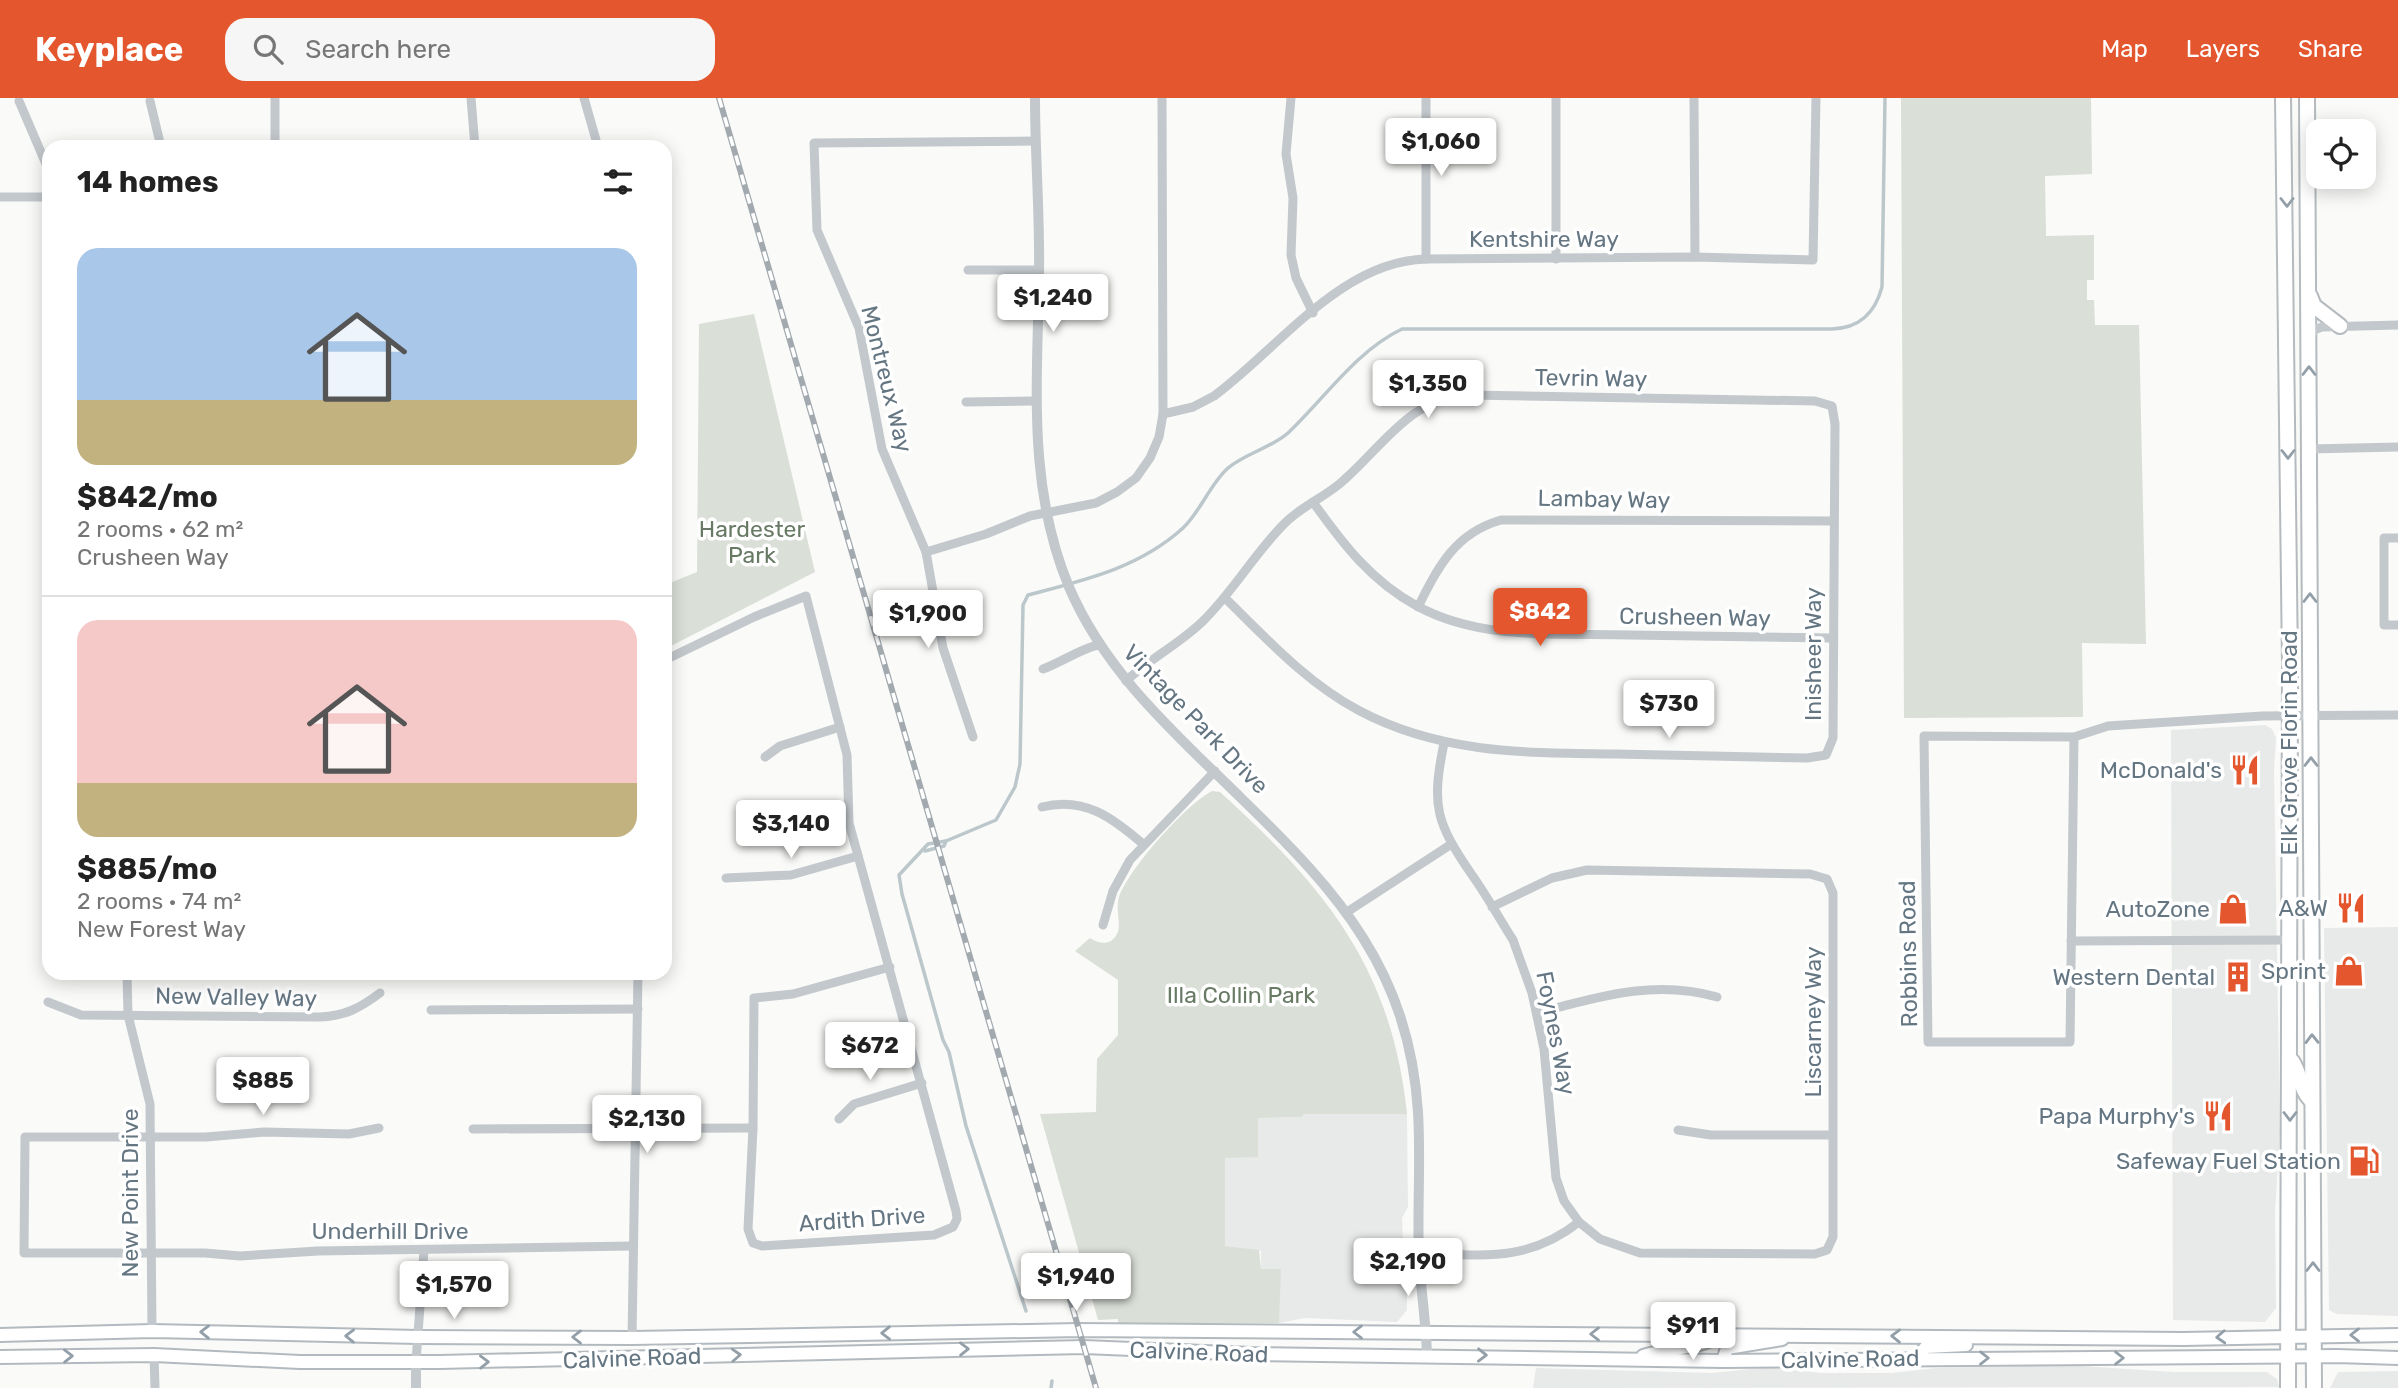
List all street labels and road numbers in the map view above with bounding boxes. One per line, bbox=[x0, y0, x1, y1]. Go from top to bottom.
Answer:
street label: Kentshire Way bbox=[1469, 225, 1619, 253]
street label: Montreux Way bbox=[855, 303, 919, 456]
street label: Tevrin Way bbox=[1534, 363, 1648, 393]
street label: Lambay Way bbox=[1537, 484, 1671, 514]
street label: Inisheer Way bbox=[1799, 587, 1827, 721]
street label: Crusheen Way bbox=[1619, 602, 1771, 632]
street label: Elk Grove Florin Road bbox=[2275, 630, 2303, 856]
street label: Vintage Park Drive bbox=[1118, 638, 1274, 800]
street label: Robbins Road bbox=[1893, 880, 1923, 1028]
street label: Liscarney Way bbox=[1799, 946, 1827, 1098]
street label: Foynes Way bbox=[1530, 969, 1582, 1098]
street label: New Valley Way bbox=[155, 982, 318, 1012]
street label: New Point Drive bbox=[116, 1108, 144, 1278]
street label: Ardith Drive bbox=[798, 1201, 926, 1237]
street label: Underhill Drive bbox=[311, 1217, 469, 1245]
street label: Calvine Road bbox=[1129, 1336, 1269, 1368]
street label: Calvine Road bbox=[562, 1342, 702, 1374]
street label: Calvine Road bbox=[1780, 1344, 1920, 1374]

